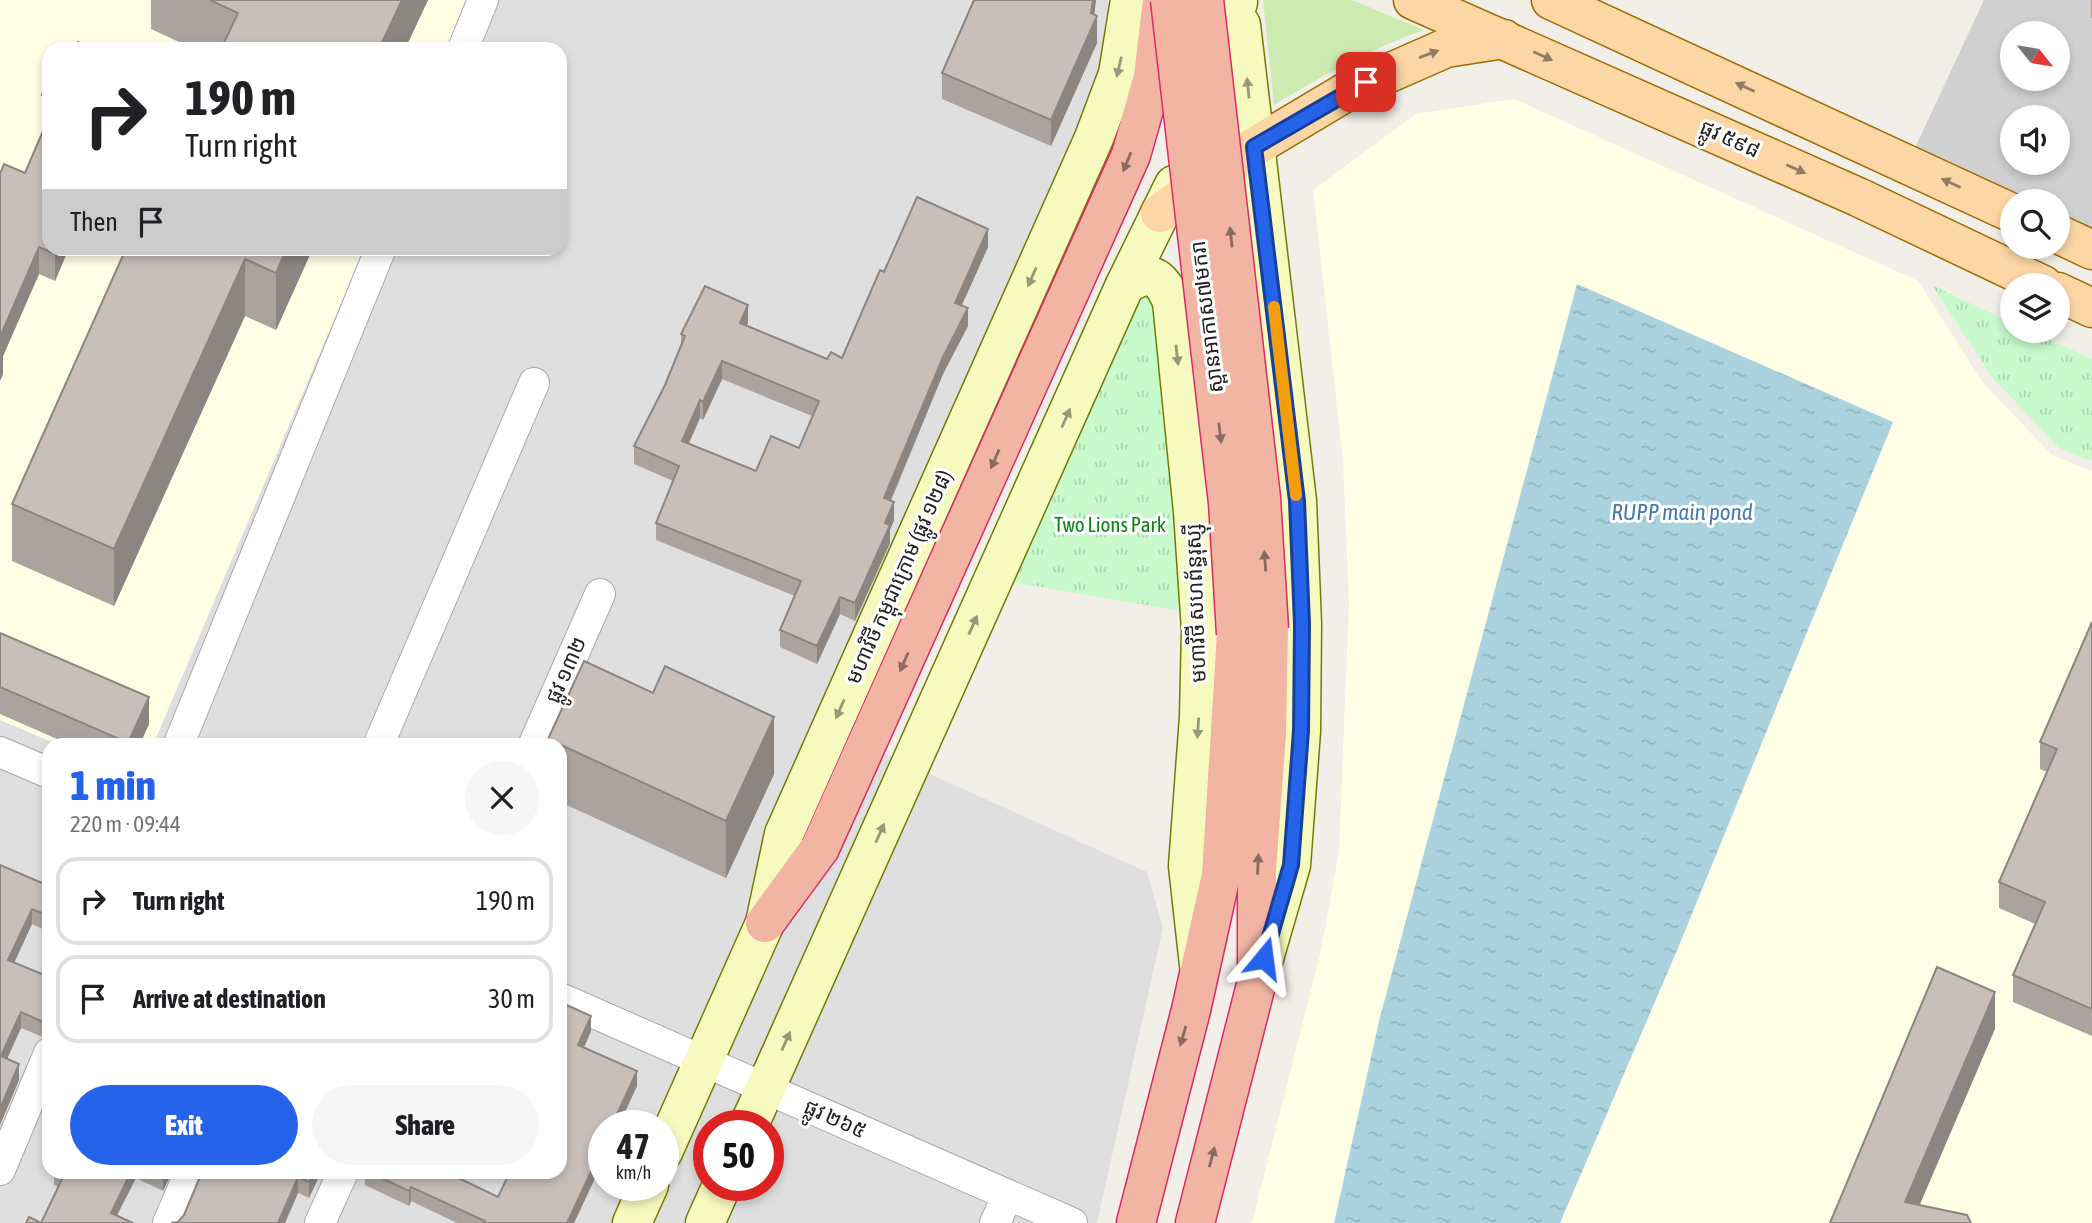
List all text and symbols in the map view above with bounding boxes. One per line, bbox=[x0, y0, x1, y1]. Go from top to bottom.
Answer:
north arrow bbox=[2000, 21, 2070, 91]
map controls bbox=[2000, 21, 2070, 343]
one-way arrow bbox=[1419, 49, 1440, 60]
one-way arrow bbox=[1533, 50, 1553, 62]
pin bbox=[1336, 52, 1396, 112]
one-way arrow bbox=[1113, 56, 1124, 78]
icon: arrive bbox=[1347, 63, 1385, 101]
text: 190 m bbox=[185, 69, 296, 125]
icon: right bbox=[70, 70, 161, 161]
one-way arrow bbox=[1242, 77, 1253, 99]
one-way arrow bbox=[1734, 82, 1755, 93]
button: sound bbox=[2000, 105, 2070, 175]
street label: ផ្លូវ ៥៩៨ bbox=[1693, 114, 1764, 169]
text: Turn right bbox=[185, 127, 298, 164]
one-way arrow bbox=[1122, 152, 1133, 173]
one-way arrow bbox=[1785, 164, 1806, 175]
one-way arrow bbox=[1941, 178, 1961, 189]
button: search bbox=[2000, 189, 2070, 259]
icon: arrive bbox=[132, 203, 170, 241]
text: Then bbox=[70, 207, 118, 237]
one-way arrow bbox=[1226, 226, 1237, 248]
street label: ស្ពានអាកាស៧មករា bbox=[1185, 239, 1230, 395]
one-way arrow bbox=[1026, 267, 1038, 287]
button: layers bbox=[2000, 273, 2070, 343]
one-way arrow bbox=[1172, 344, 1183, 366]
one-way arrow bbox=[1060, 408, 1072, 428]
one-way arrow bbox=[1215, 422, 1226, 444]
one-way arrow bbox=[989, 449, 1001, 469]
street label: មហាវិថី កម្ពុជាក្រោម (ផ្លូវ ១២៨) bbox=[840, 466, 964, 690]
water label: RUPP main pond bbox=[1611, 499, 1753, 525]
park label: Two Lions Park bbox=[1054, 512, 1166, 536]
street label: មហាវិថី សហព័ន្ធរុស្ស៊ី bbox=[1180, 523, 1217, 683]
one-way arrow bbox=[1259, 550, 1270, 572]
one-way arrow bbox=[968, 615, 979, 636]
street label: ផ្លូវ ១៣២ bbox=[540, 633, 598, 710]
one-way arrow bbox=[898, 652, 909, 673]
one-way arrow bbox=[834, 698, 845, 719]
one-way arrow bbox=[1192, 717, 1203, 739]
text: 1 min bbox=[70, 761, 156, 809]
button: close bbox=[465, 761, 539, 835]
text: 220 m · 09:44 bbox=[70, 811, 181, 837]
one-way arrow bbox=[874, 823, 885, 843]
one-way arrow bbox=[1253, 852, 1264, 874]
icon: right bbox=[74, 882, 112, 920]
text: Turn right bbox=[133, 886, 224, 916]
text: 190 m bbox=[476, 886, 535, 916]
position arrow bbox=[1227, 921, 1301, 995]
icon: arrive bbox=[74, 980, 112, 1018]
text: Arrive at destination bbox=[133, 984, 326, 1014]
text: 30 m bbox=[488, 984, 535, 1014]
one-way arrow bbox=[1177, 1025, 1188, 1047]
one-way arrow bbox=[781, 1030, 792, 1051]
button: Exit bbox=[70, 1085, 298, 1165]
button: Share bbox=[312, 1085, 539, 1165]
street label: ផ្លូវ ២៦៥ bbox=[797, 1094, 870, 1150]
speed limit sign: 50 bbox=[693, 1110, 784, 1201]
text: 47 bbox=[617, 1126, 650, 1166]
one-way arrow bbox=[1208, 1146, 1218, 1167]
text: km/h bbox=[616, 1162, 651, 1183]

